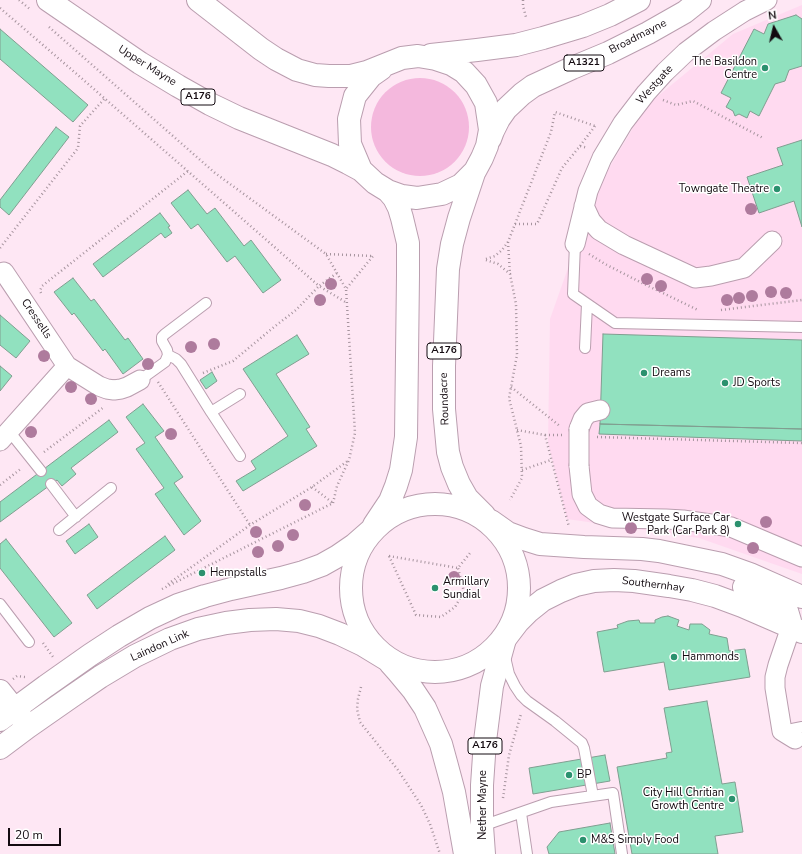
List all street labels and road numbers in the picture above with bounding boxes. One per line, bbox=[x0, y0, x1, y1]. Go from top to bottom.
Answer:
street label: Broadmayne bbox=[607, 17, 669, 57]
street label: Upper Mayne bbox=[115, 43, 179, 89]
road number: A1321 bbox=[564, 55, 604, 71]
street label: Westgate bbox=[634, 63, 676, 107]
road number: A176 bbox=[181, 89, 215, 105]
street label: Cressells bbox=[18, 297, 54, 341]
road number: A176 bbox=[427, 343, 461, 359]
street label: Roundacre bbox=[437, 372, 453, 426]
street label: Southernhay bbox=[621, 575, 685, 595]
street label: Laindon Link bbox=[129, 627, 191, 665]
road number: A176 bbox=[468, 738, 502, 754]
street label: Nether Mayne bbox=[476, 770, 490, 840]

